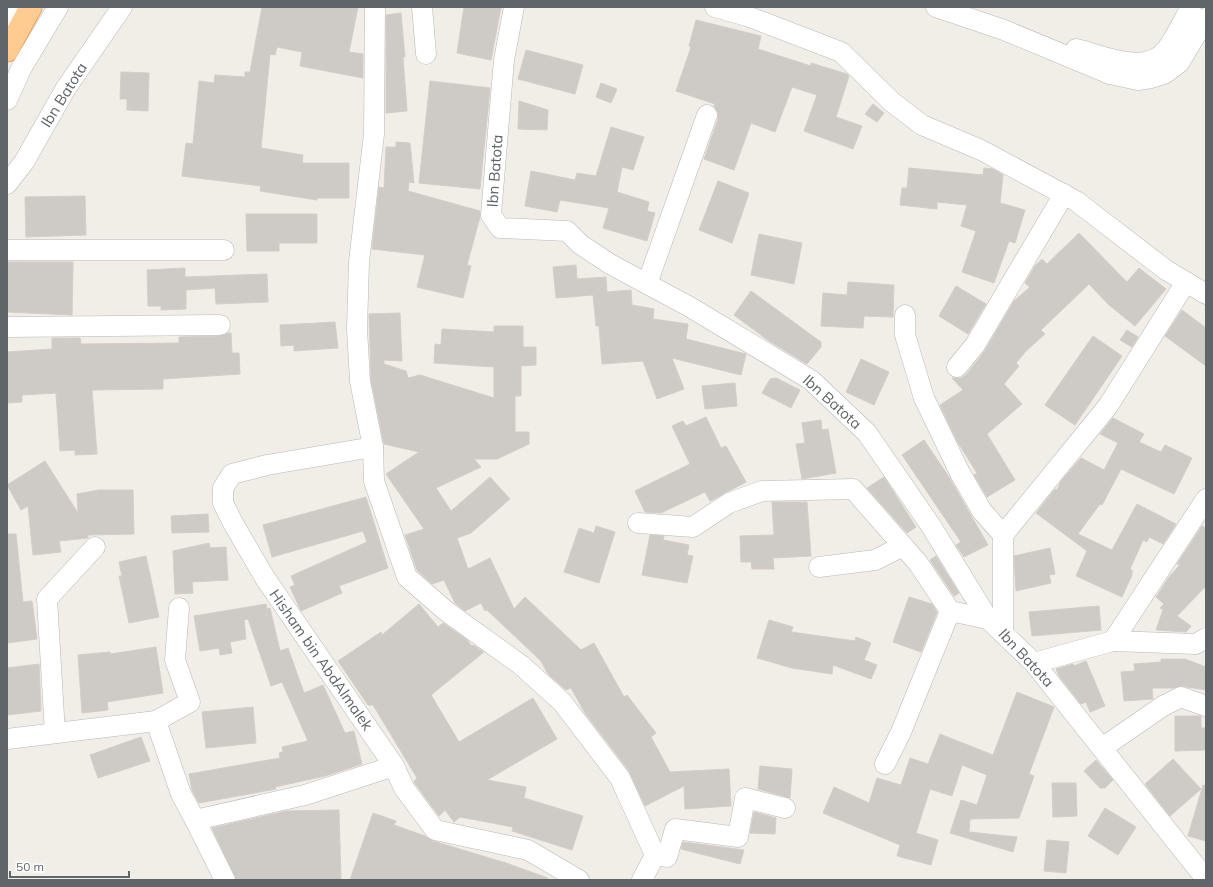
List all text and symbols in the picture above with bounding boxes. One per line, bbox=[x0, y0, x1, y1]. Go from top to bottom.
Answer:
street label: Ibn Batota bbox=[36, 59, 91, 131]
street label: Ibn Batota bbox=[482, 134, 507, 208]
street label: Ibn Batota bbox=[799, 370, 866, 433]
street label: Hisham bin AbdAlmalek bbox=[265, 585, 377, 734]
street label: Ibn Batota bbox=[995, 625, 1058, 691]
scale bar bbox=[10, 853, 129, 879]
text: 50 m bbox=[16, 859, 44, 874]

